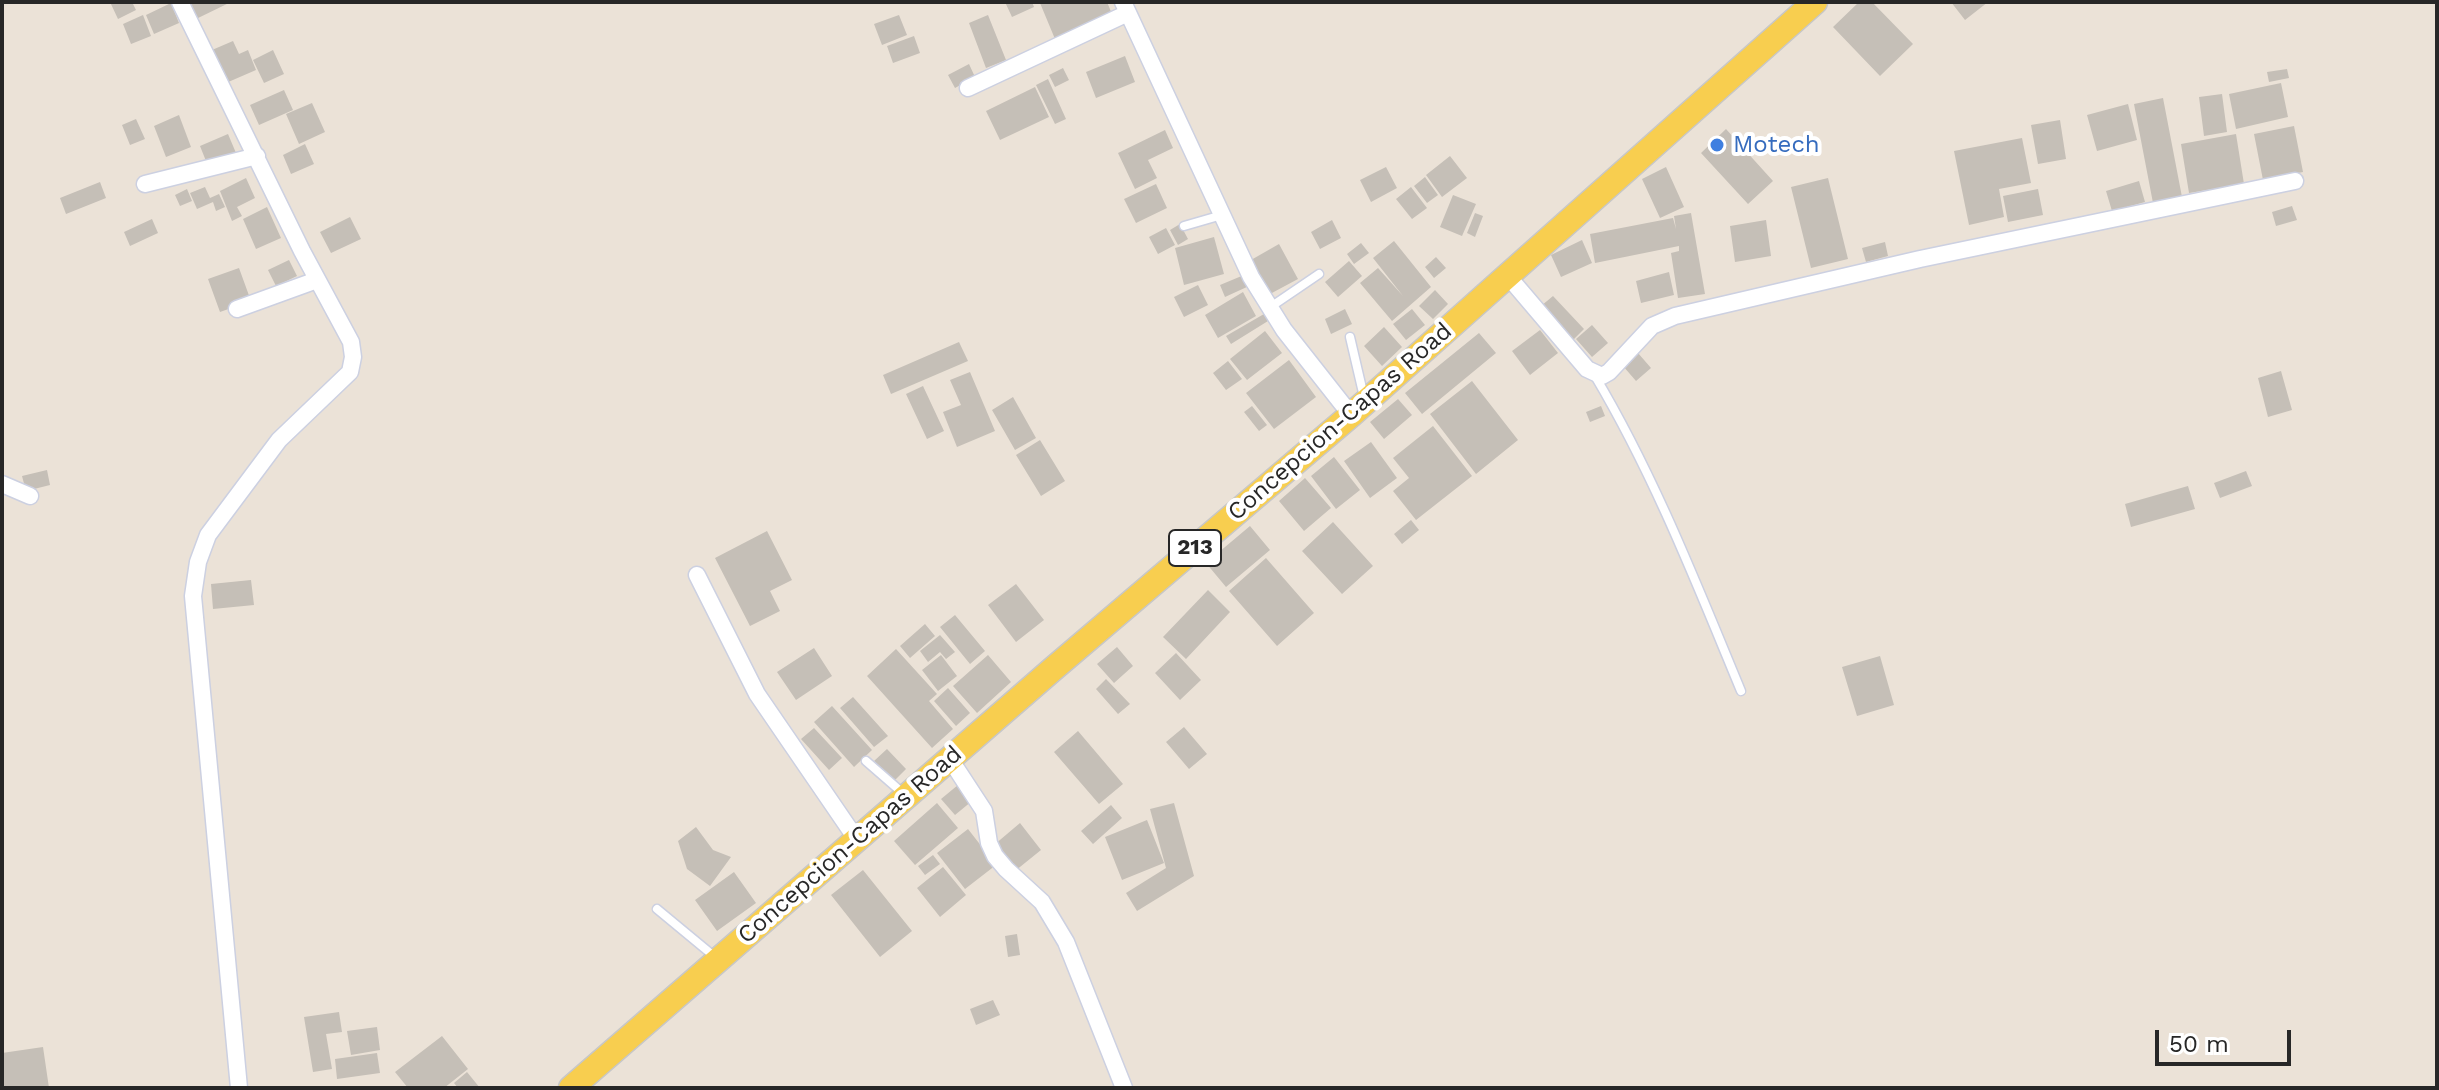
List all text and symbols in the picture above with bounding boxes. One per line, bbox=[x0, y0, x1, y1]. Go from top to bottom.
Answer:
place label: Motech bbox=[1733, 131, 1820, 159]
marker: Motech bbox=[1708, 136, 1726, 154]
street label: Concepcion-Capas Road bbox=[1222, 317, 1458, 527]
road number: 213 bbox=[1169, 530, 1221, 566]
street label: Concepcion-Capas Road bbox=[732, 740, 968, 950]
scale bar bbox=[2159, 1014, 2295, 1064]
text: 50 m bbox=[2169, 1030, 2229, 1058]

